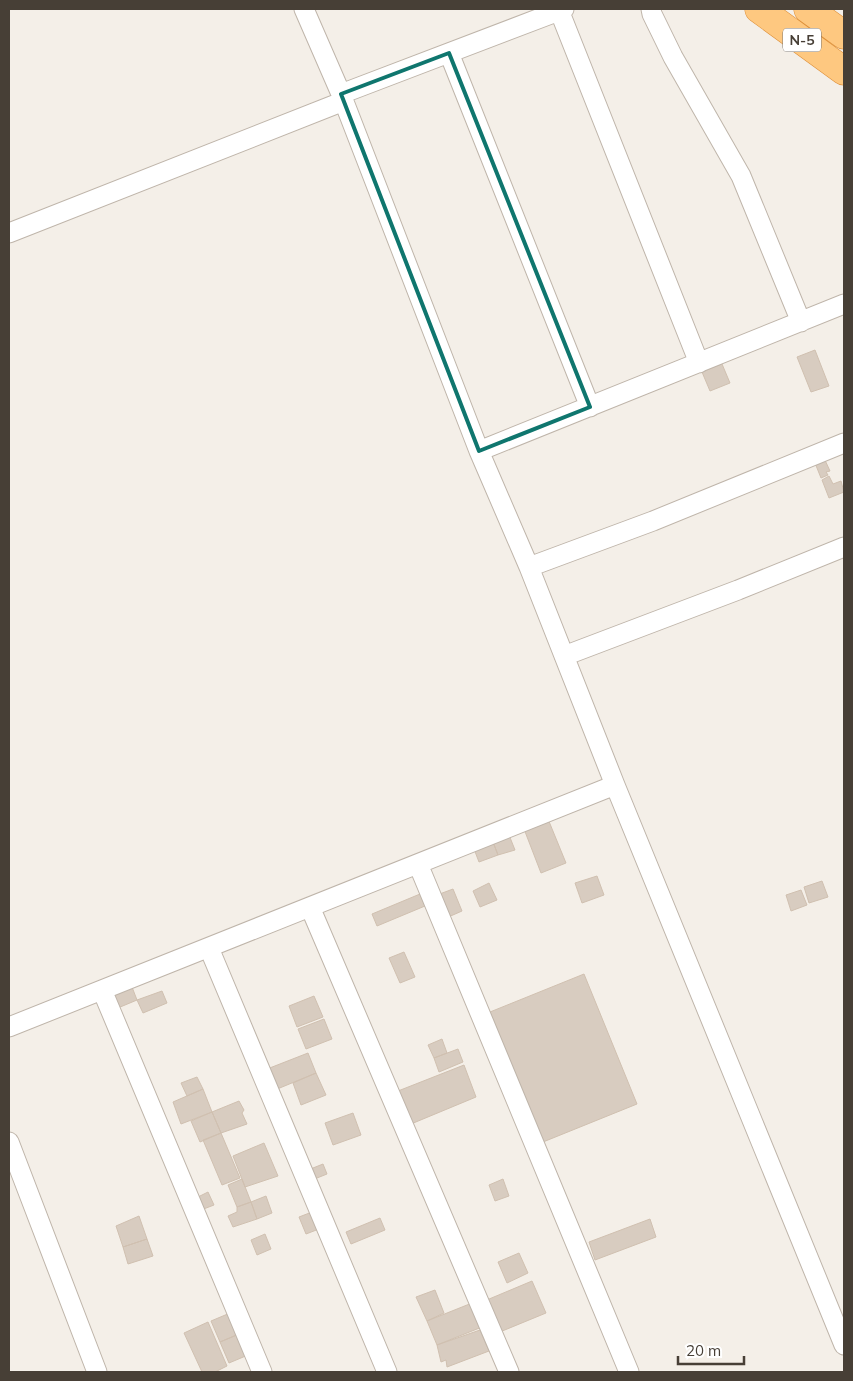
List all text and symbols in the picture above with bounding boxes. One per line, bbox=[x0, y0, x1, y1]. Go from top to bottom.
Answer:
road number: N-5 bbox=[783, 28, 821, 52]
scale bar bbox=[678, 1334, 744, 1366]
text: 20 m bbox=[686, 1341, 721, 1360]

